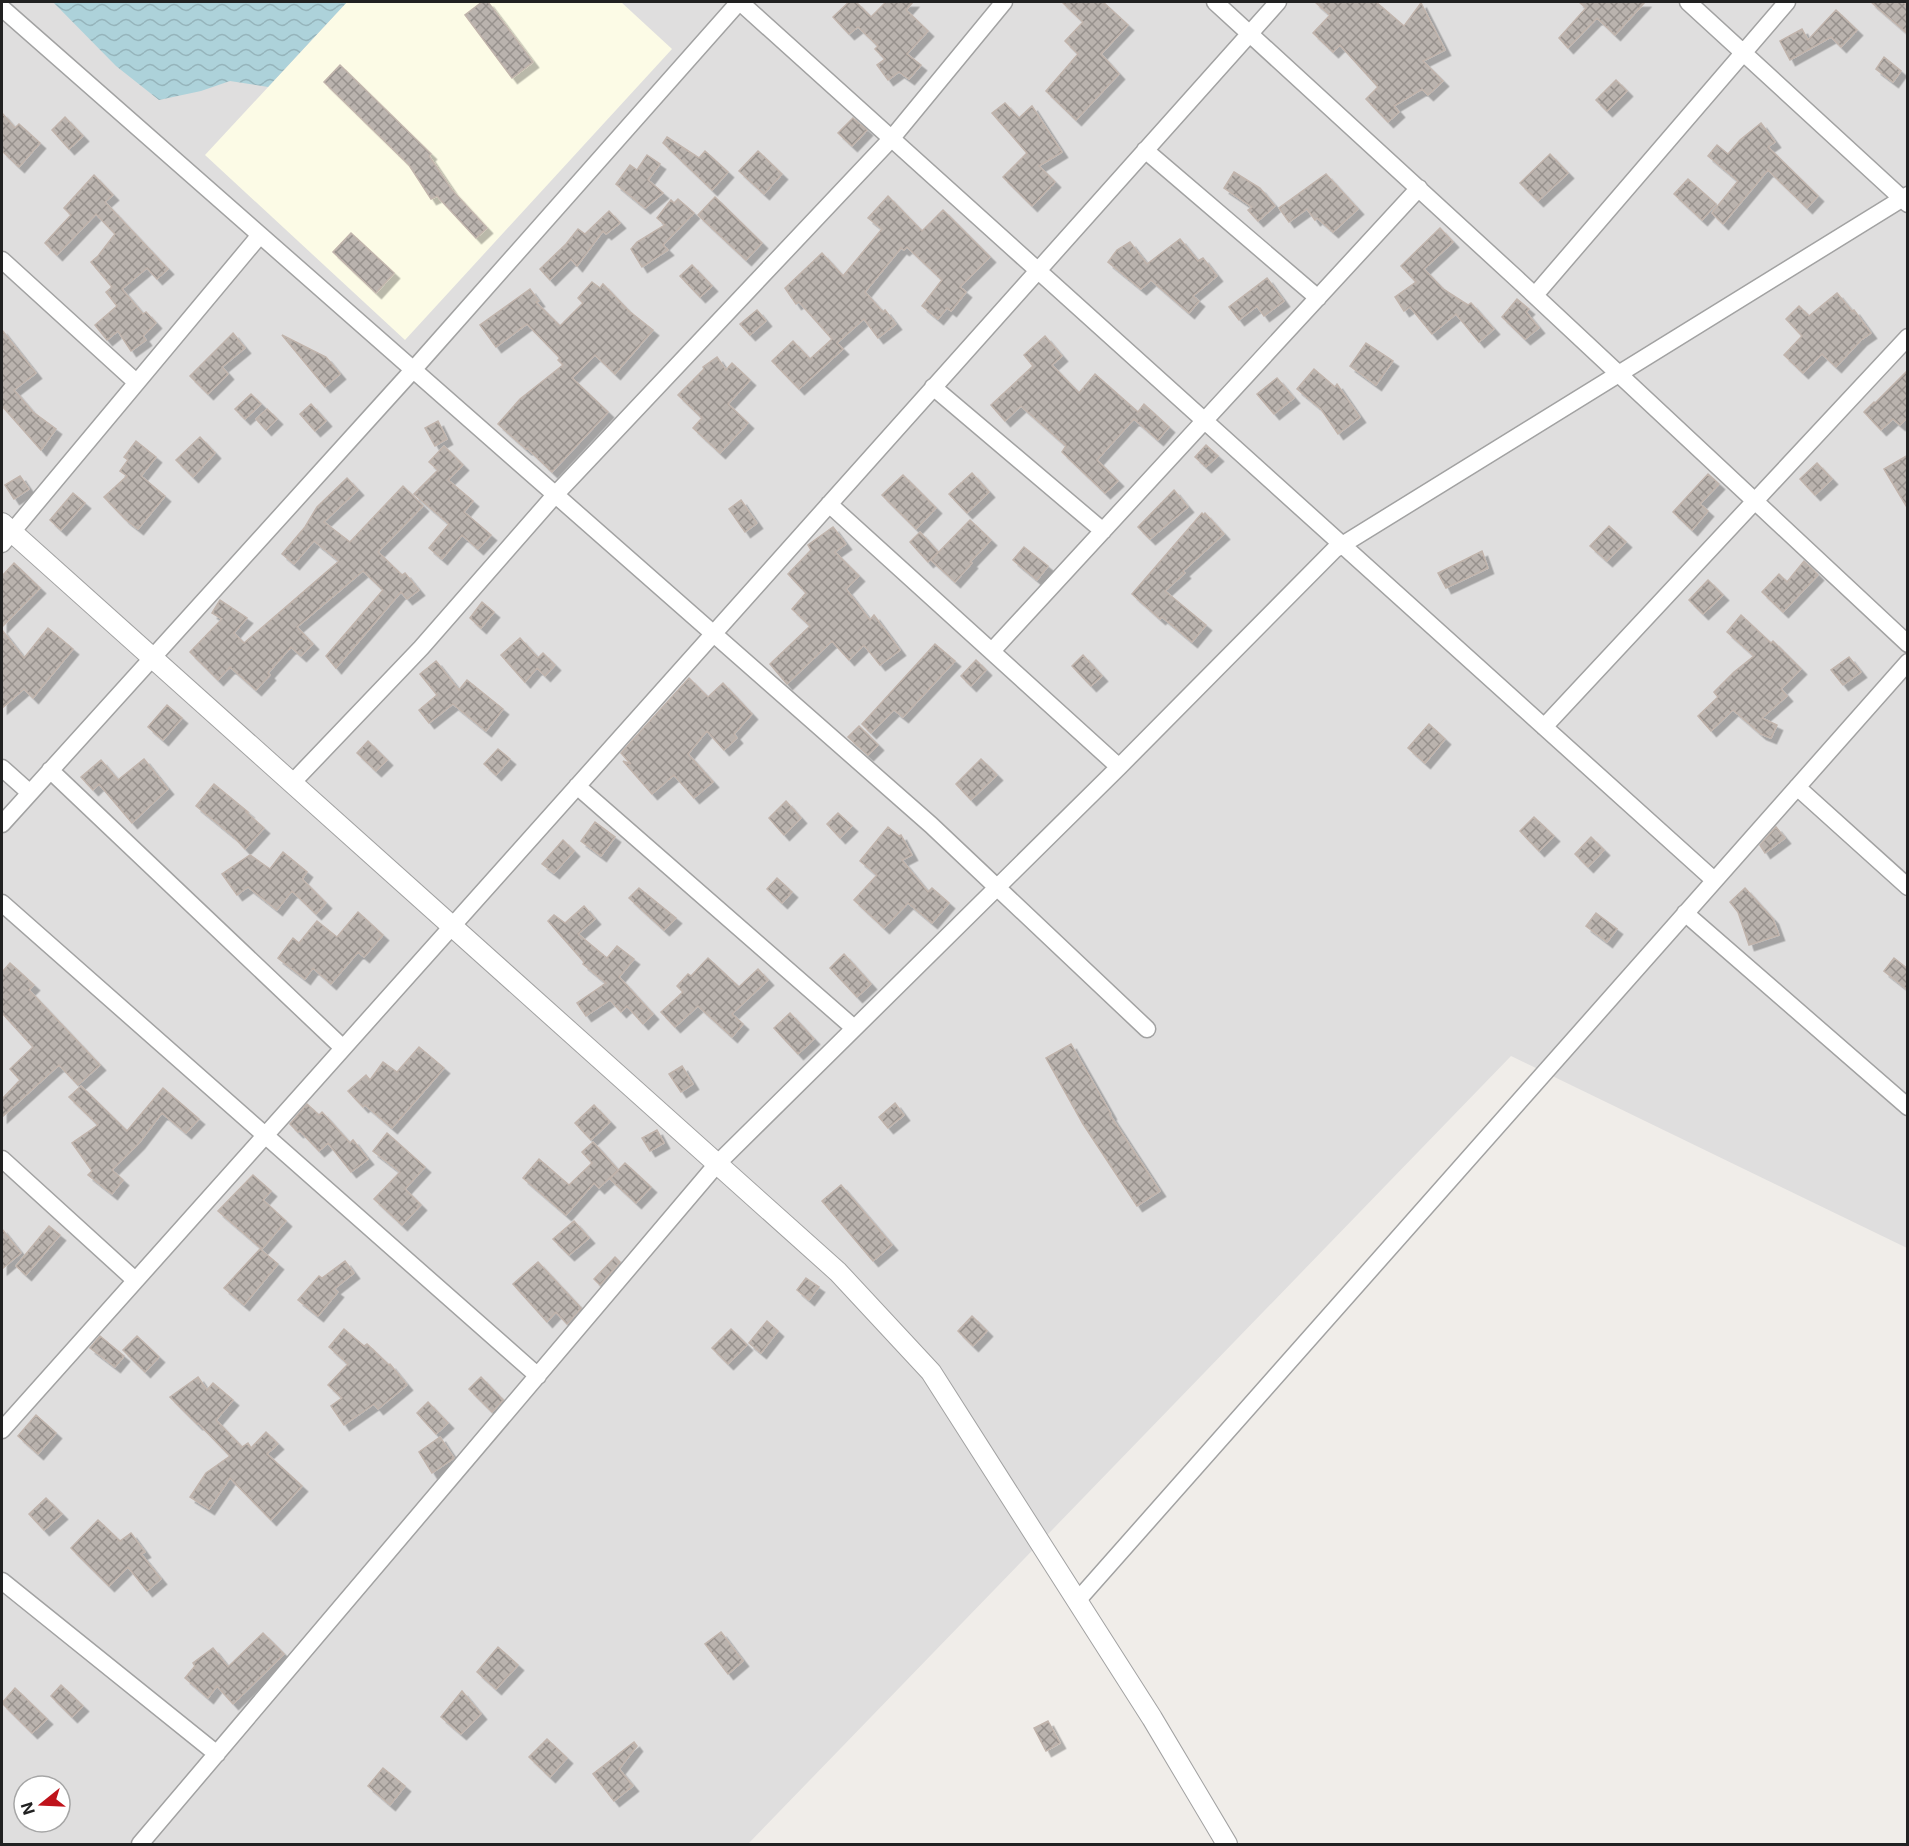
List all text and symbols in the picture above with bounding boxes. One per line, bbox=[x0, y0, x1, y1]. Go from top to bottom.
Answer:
north arrow bbox=[12, 1774, 72, 1834]
text: N bbox=[16, 1800, 39, 1818]

